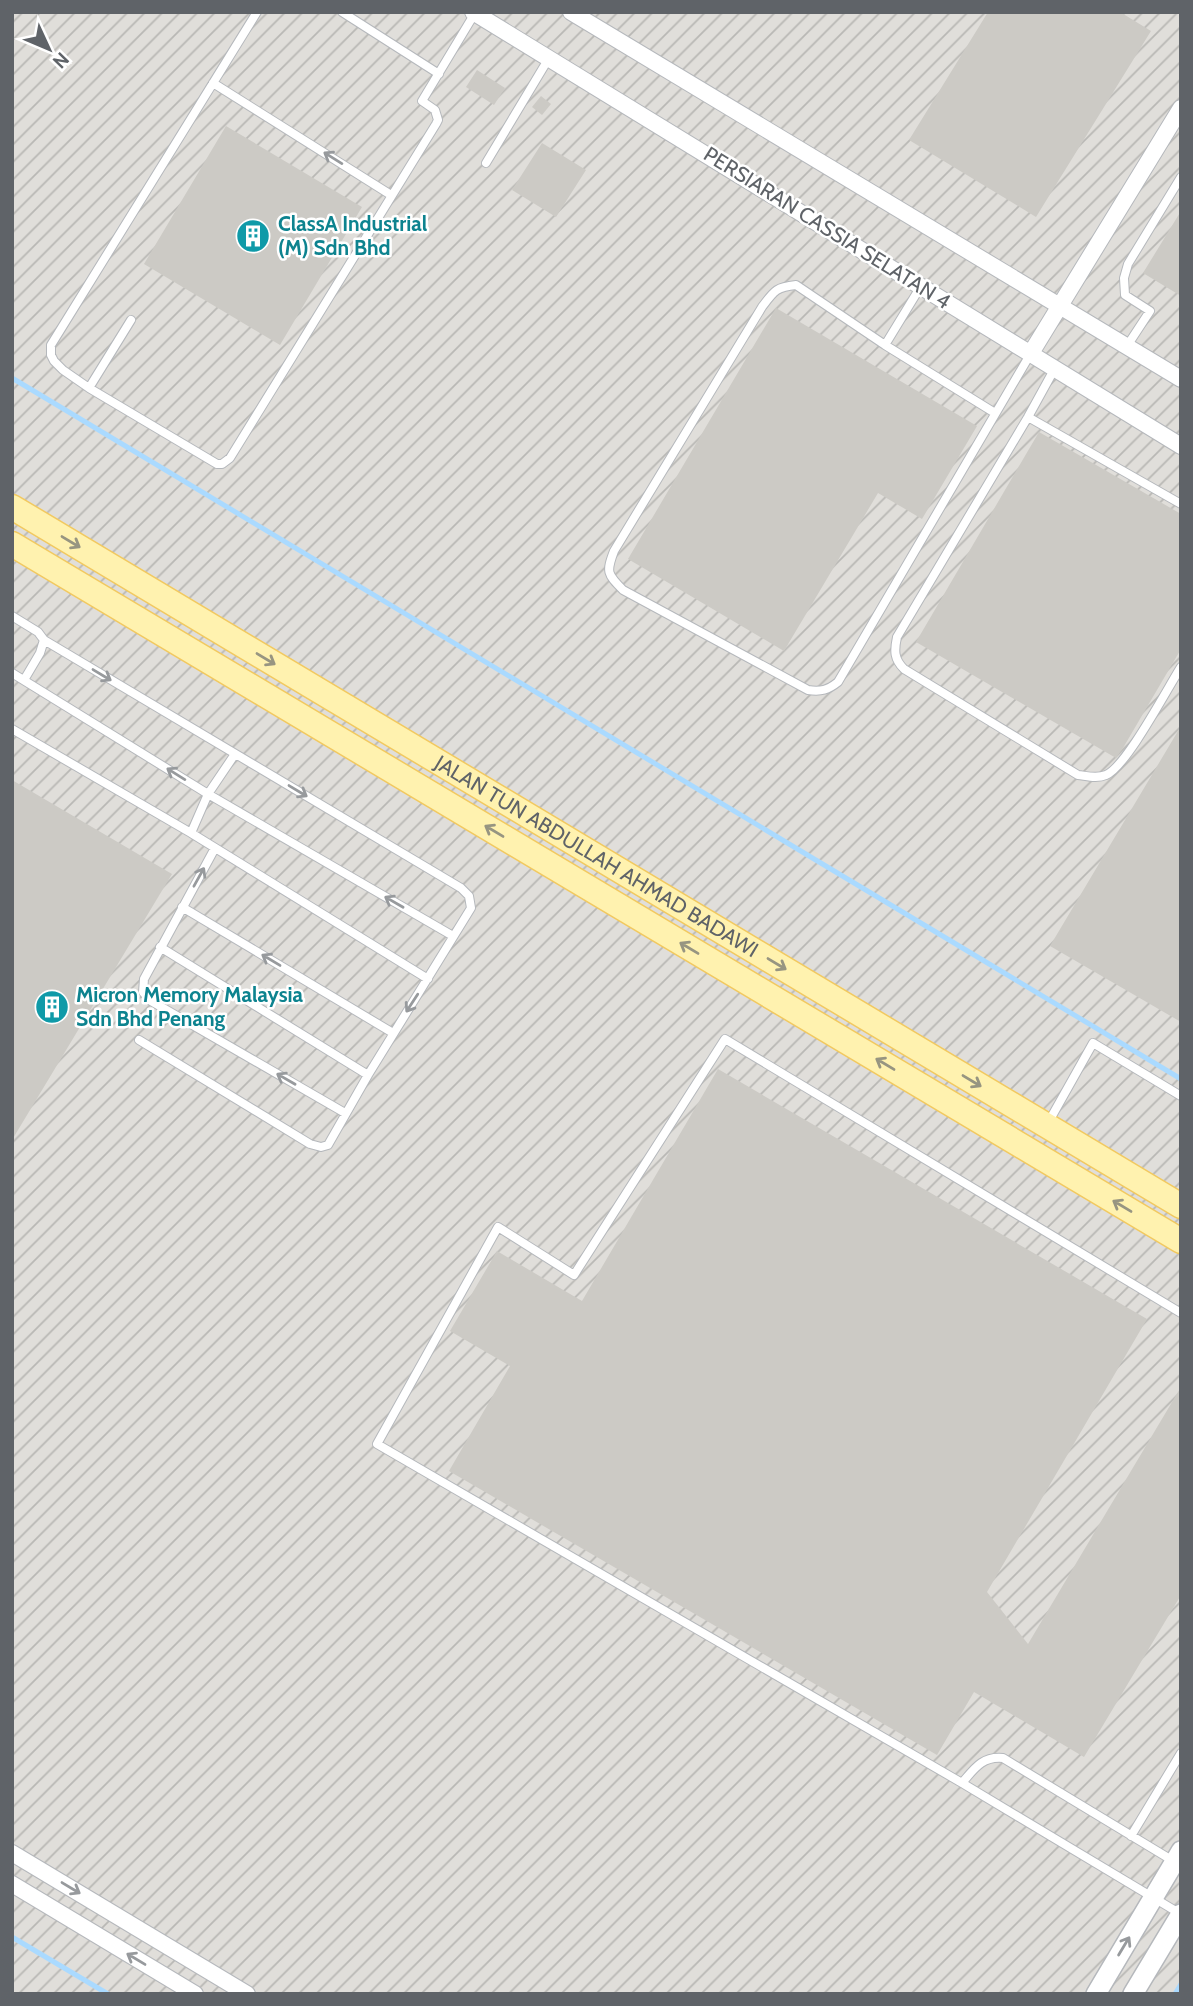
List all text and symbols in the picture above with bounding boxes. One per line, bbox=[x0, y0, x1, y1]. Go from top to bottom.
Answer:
north arrow bbox=[14, 14, 84, 84]
text: N bbox=[48, 48, 74, 73]
street label: PERSIARAN CASSIA SELATAN 4 bbox=[699, 141, 955, 314]
one-way arrow bbox=[324, 151, 344, 165]
place label: ClassA Industrial (M) Sdn Bhd bbox=[278, 211, 428, 260]
building icon: ClassA Industrial (M) Sdn Bhd bbox=[234, 217, 272, 255]
one-way arrow bbox=[60, 536, 80, 550]
one-way arrow bbox=[256, 652, 276, 666]
one-way arrow bbox=[92, 668, 112, 682]
street label: JALAN TUN ABDULLAH AHMAD BADAWI bbox=[430, 749, 763, 962]
one-way arrow bbox=[167, 767, 187, 781]
one-way arrow bbox=[287, 784, 307, 798]
one-way arrow bbox=[484, 824, 504, 838]
one-way arrow bbox=[192, 868, 206, 888]
one-way arrow bbox=[384, 894, 404, 908]
one-way arrow bbox=[680, 940, 700, 954]
one-way arrow bbox=[262, 953, 282, 967]
one-way arrow bbox=[766, 958, 786, 972]
place label: Micron Memory Malaysia Sdn Bhd Penang bbox=[76, 982, 304, 1031]
building icon: Micron Memory Malaysia Sdn Bhd Penang bbox=[33, 988, 71, 1026]
one-way arrow bbox=[405, 993, 419, 1013]
one-way arrow bbox=[875, 1057, 895, 1071]
one-way arrow bbox=[277, 1072, 297, 1086]
one-way arrow bbox=[962, 1074, 982, 1088]
one-way arrow bbox=[1113, 1199, 1133, 1213]
one-way arrow bbox=[60, 1881, 80, 1895]
one-way arrow bbox=[1118, 1936, 1132, 1956]
one-way arrow bbox=[127, 1951, 147, 1965]

